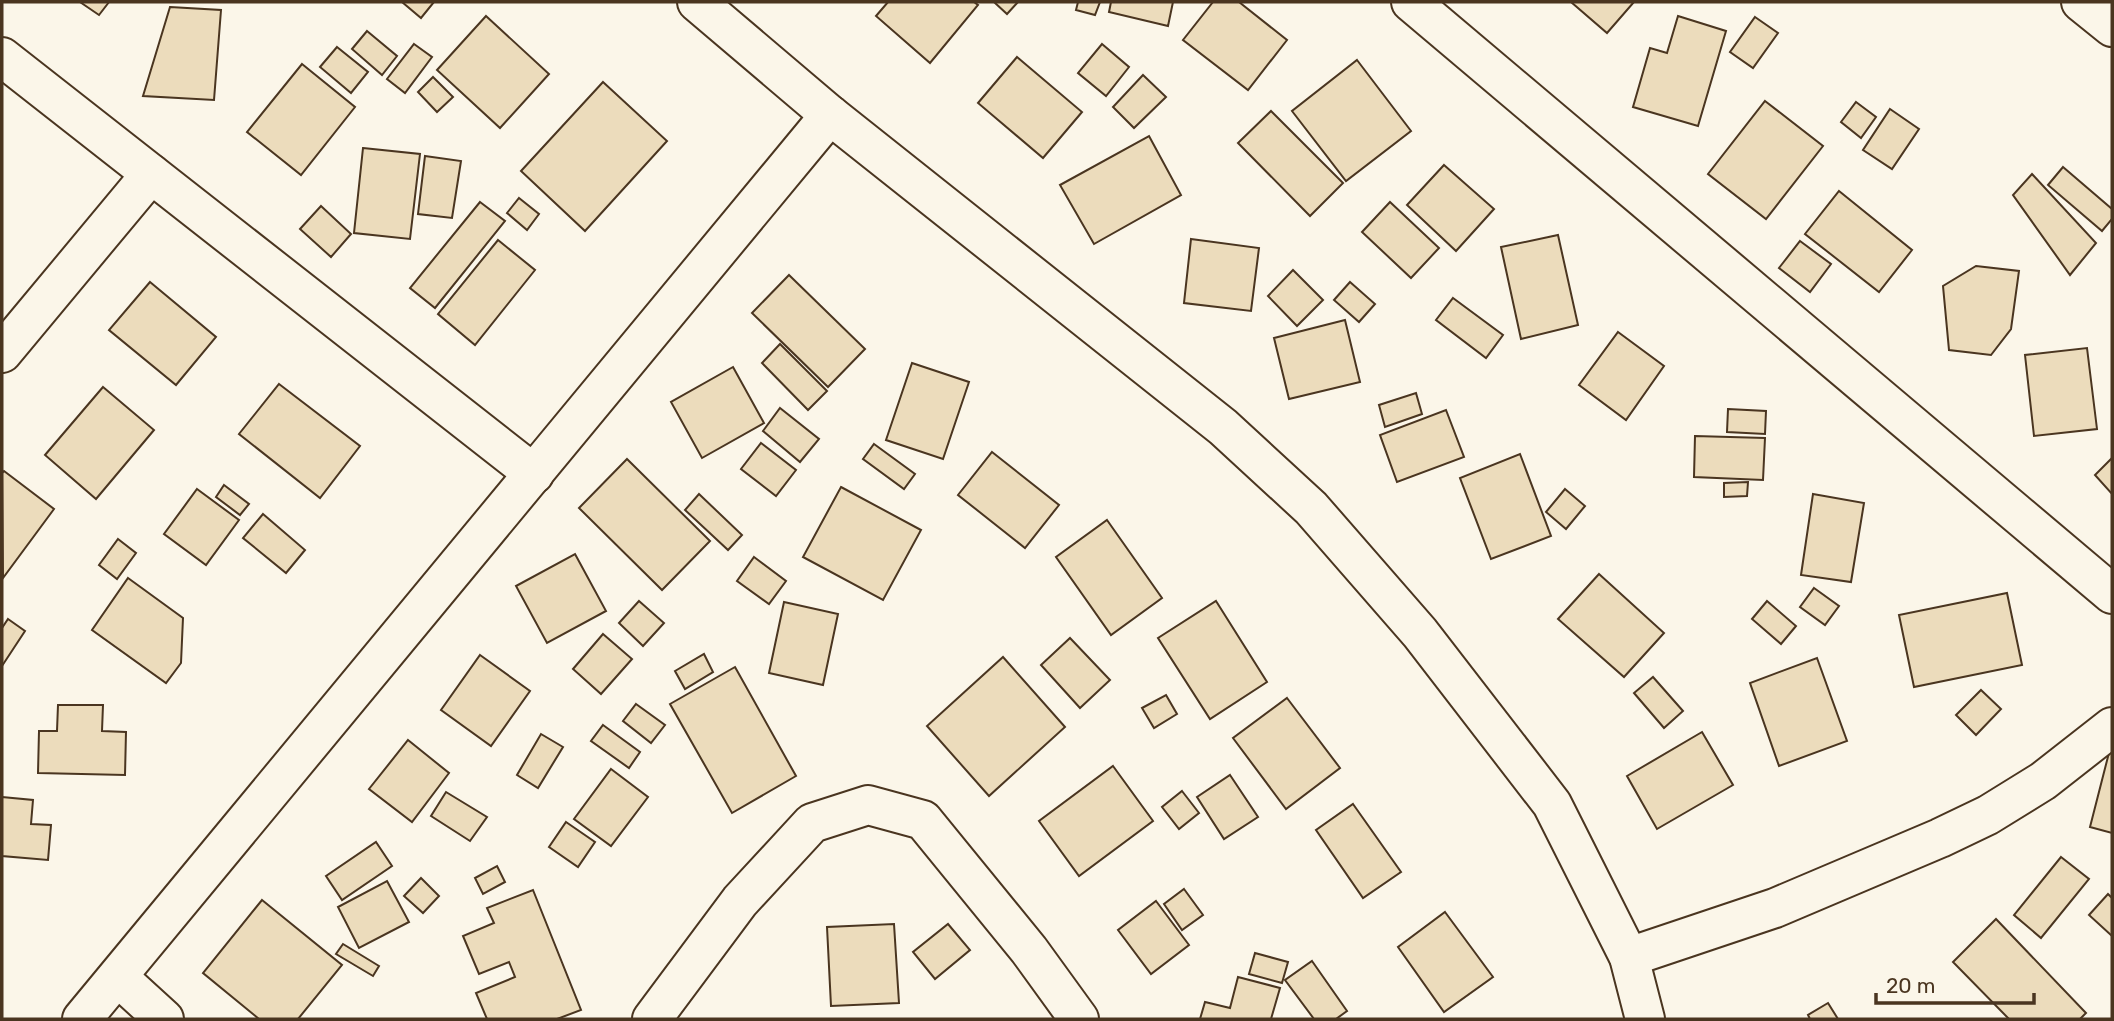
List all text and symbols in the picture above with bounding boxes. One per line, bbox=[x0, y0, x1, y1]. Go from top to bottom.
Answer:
scale bar bbox=[1876, 962, 2034, 1006]
text: 20 m bbox=[1886, 973, 1935, 998]

